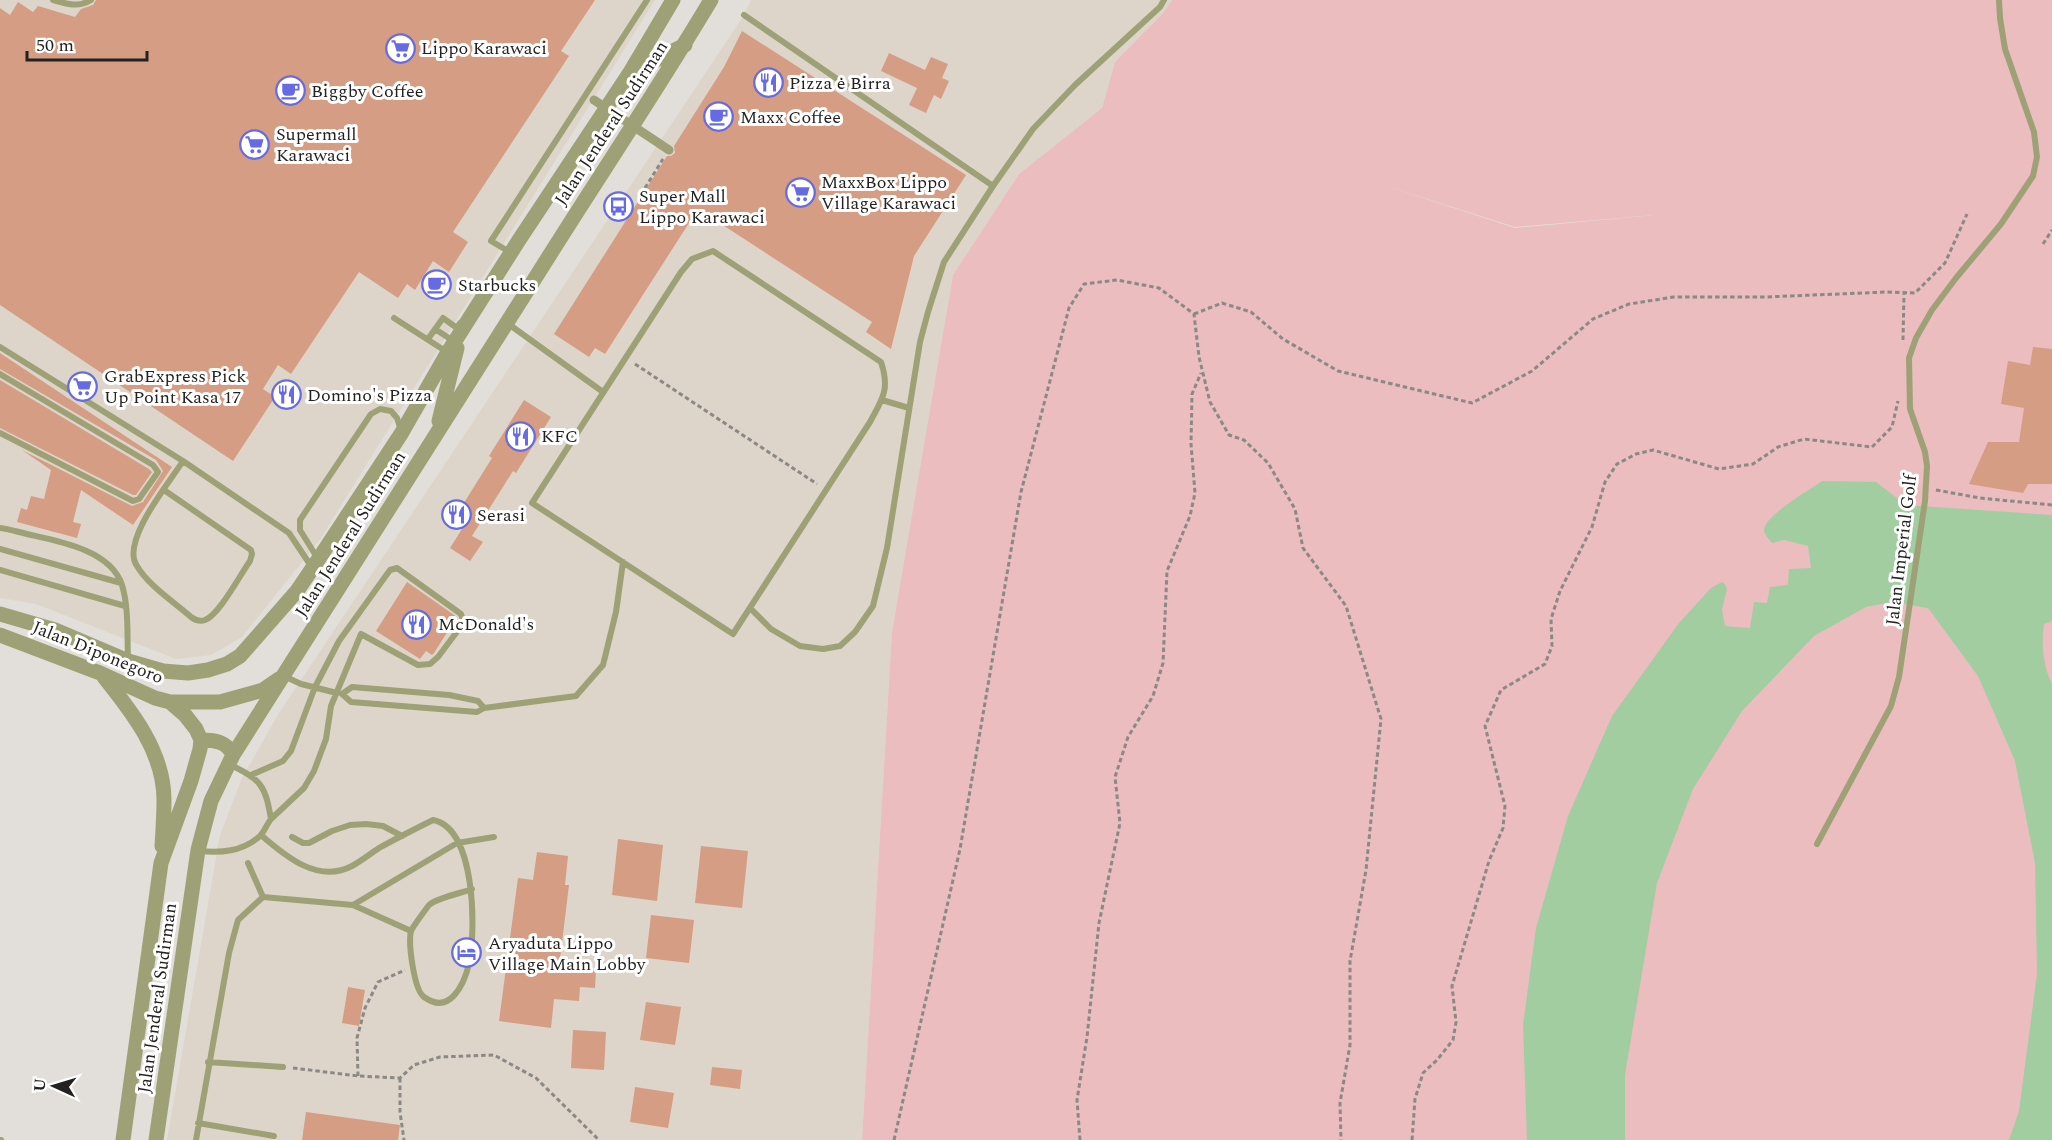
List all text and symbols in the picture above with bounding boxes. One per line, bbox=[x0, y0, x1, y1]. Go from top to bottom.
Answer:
scale bar bbox=[27, 24, 147, 62]
text: 50 m bbox=[36, 32, 74, 59]
supermarket icon: Lippo Karawaci bbox=[384, 32, 416, 64]
place label: Lippo Karawaci bbox=[421, 35, 547, 62]
street label: Jalan Jenderal Sudirman bbox=[548, 35, 675, 211]
restaurant icon: Pizza ė Birra bbox=[752, 67, 784, 99]
place label: Pizza ė Birra bbox=[789, 70, 891, 97]
cafe icon: Biggby Coffee bbox=[274, 75, 306, 107]
place label: Biggby Coffee bbox=[311, 78, 424, 105]
cafe icon: Maxx Coffee bbox=[703, 101, 735, 133]
place label: Maxx Coffee bbox=[740, 104, 841, 131]
place label: Supermall Karawaci bbox=[276, 121, 357, 169]
supermarket icon: Supermall Karawaci bbox=[239, 128, 271, 160]
place label: MaxxBox Lippo Village Karawaci bbox=[821, 169, 956, 217]
supermarket icon: MaxxBox Lippo Village Karawaci bbox=[784, 176, 816, 208]
place label: Super Mall Lippo Karawaci bbox=[639, 183, 765, 231]
bus stop icon: Super Mall Lippo Karawaci bbox=[602, 190, 634, 222]
cafe icon: Starbucks bbox=[421, 269, 453, 301]
place label: Starbucks bbox=[458, 272, 536, 299]
place label: GrabExpress Pick Up Point Kasa 17 bbox=[104, 363, 246, 411]
supermarket icon: GrabExpress Pick Up Point Kasa 17 bbox=[67, 370, 99, 402]
restaurant icon: Domino's Pizza bbox=[270, 379, 302, 411]
place label: Domino's Pizza bbox=[307, 382, 432, 409]
restaurant icon: KFC bbox=[504, 420, 536, 452]
place label: KFC bbox=[541, 423, 578, 450]
street label: Jalan Jenderal Sudirman bbox=[288, 446, 413, 623]
street label: Jalan Imperial Golf bbox=[1879, 471, 1924, 627]
restaurant icon: Serasi bbox=[440, 499, 472, 531]
place label: Serasi bbox=[477, 502, 525, 529]
restaurant icon: McDonald's bbox=[401, 608, 433, 640]
place label: McDonald's bbox=[438, 611, 534, 638]
street label: Jalan Diponegoro bbox=[28, 614, 167, 691]
street label: Jalan Jenderal Sudirman bbox=[131, 901, 184, 1095]
place label: Aryaduta Lippo Village Main Lobby bbox=[488, 930, 647, 978]
hotel icon: Aryaduta Lippo Village Main Lobby bbox=[451, 937, 483, 969]
north arrow bbox=[24, 1056, 84, 1116]
text: U bbox=[28, 1077, 52, 1093]

